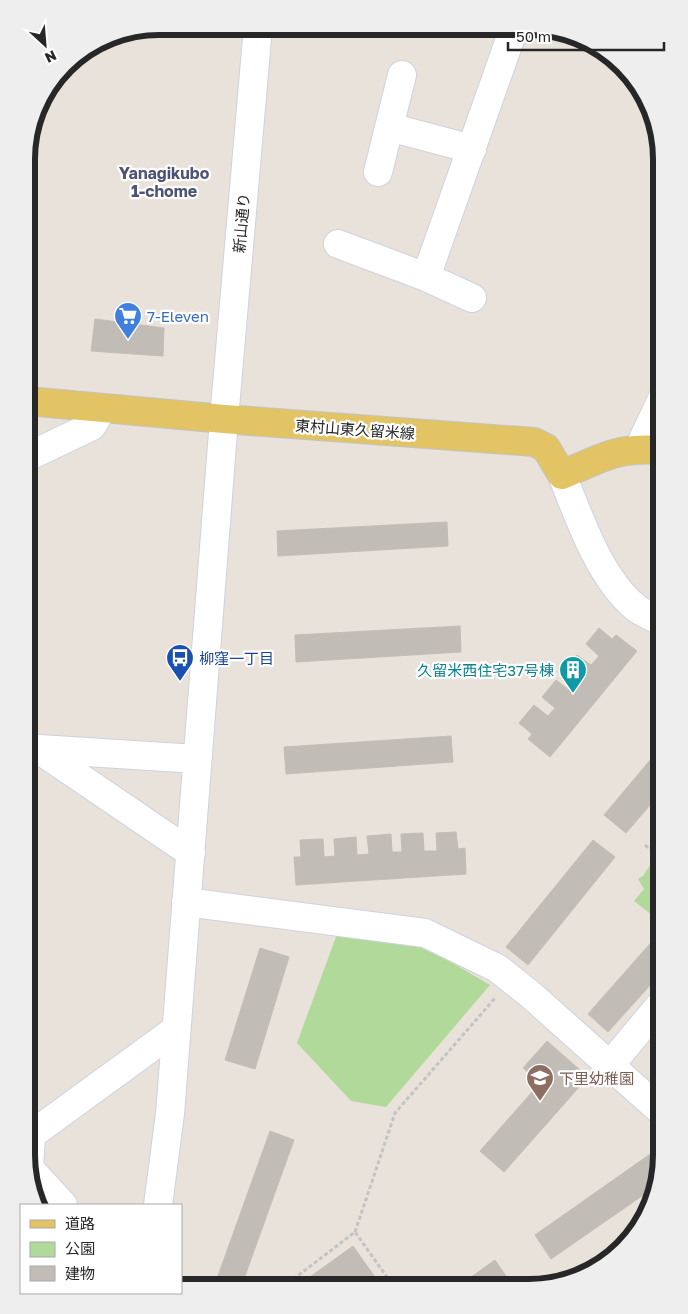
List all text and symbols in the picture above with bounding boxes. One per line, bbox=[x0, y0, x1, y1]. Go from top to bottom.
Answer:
north arrow bbox=[20, 20, 70, 70]
scale bar bbox=[508, 20, 664, 52]
text: 50 m bbox=[516, 27, 551, 45]
text: N bbox=[42, 47, 59, 67]
district label: Yanagikubo 1-chome bbox=[119, 163, 210, 201]
street label: 新山通り bbox=[229, 192, 253, 254]
supermarket icon: 7-Eleven bbox=[113, 301, 143, 340]
place label: 7-Eleven bbox=[147, 307, 209, 325]
street label: 東村山東久留米線 bbox=[295, 416, 415, 442]
bus stop icon: 柳窪一丁目 bbox=[165, 643, 195, 682]
place label: 柳窪一丁目 bbox=[199, 649, 274, 667]
building icon: 久留米西住宅37号棟 bbox=[558, 655, 588, 694]
place label: 久留米西住宅37号棟 bbox=[417, 661, 554, 679]
school or university icon: 下里幼稚園 bbox=[525, 1063, 555, 1102]
place label: 下里幼稚園 bbox=[559, 1069, 634, 1087]
legend bbox=[20, 1204, 182, 1294]
text: 道路 bbox=[65, 1214, 95, 1232]
text: 公園 bbox=[65, 1239, 95, 1257]
text: 建物 bbox=[65, 1264, 95, 1282]

